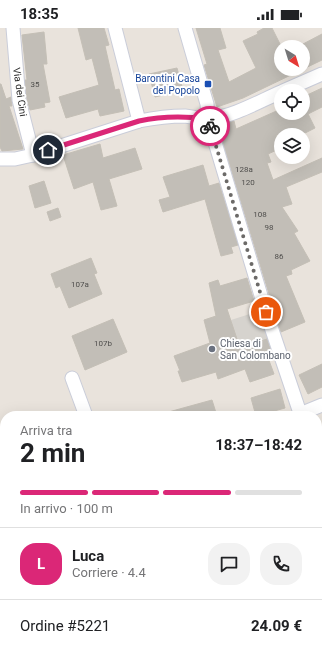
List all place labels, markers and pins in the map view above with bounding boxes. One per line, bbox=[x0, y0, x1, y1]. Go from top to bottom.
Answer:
place label: Barontini Casa del Popolo bbox=[135, 73, 200, 96]
marker: Barontini Casa del Popolo bbox=[203, 79, 213, 89]
pin bbox=[31, 133, 65, 167]
pin bbox=[249, 295, 283, 329]
place label: Chiesa di San Colombano bbox=[220, 338, 291, 361]
marker: Chiesa di San Colombano bbox=[207, 344, 217, 354]

